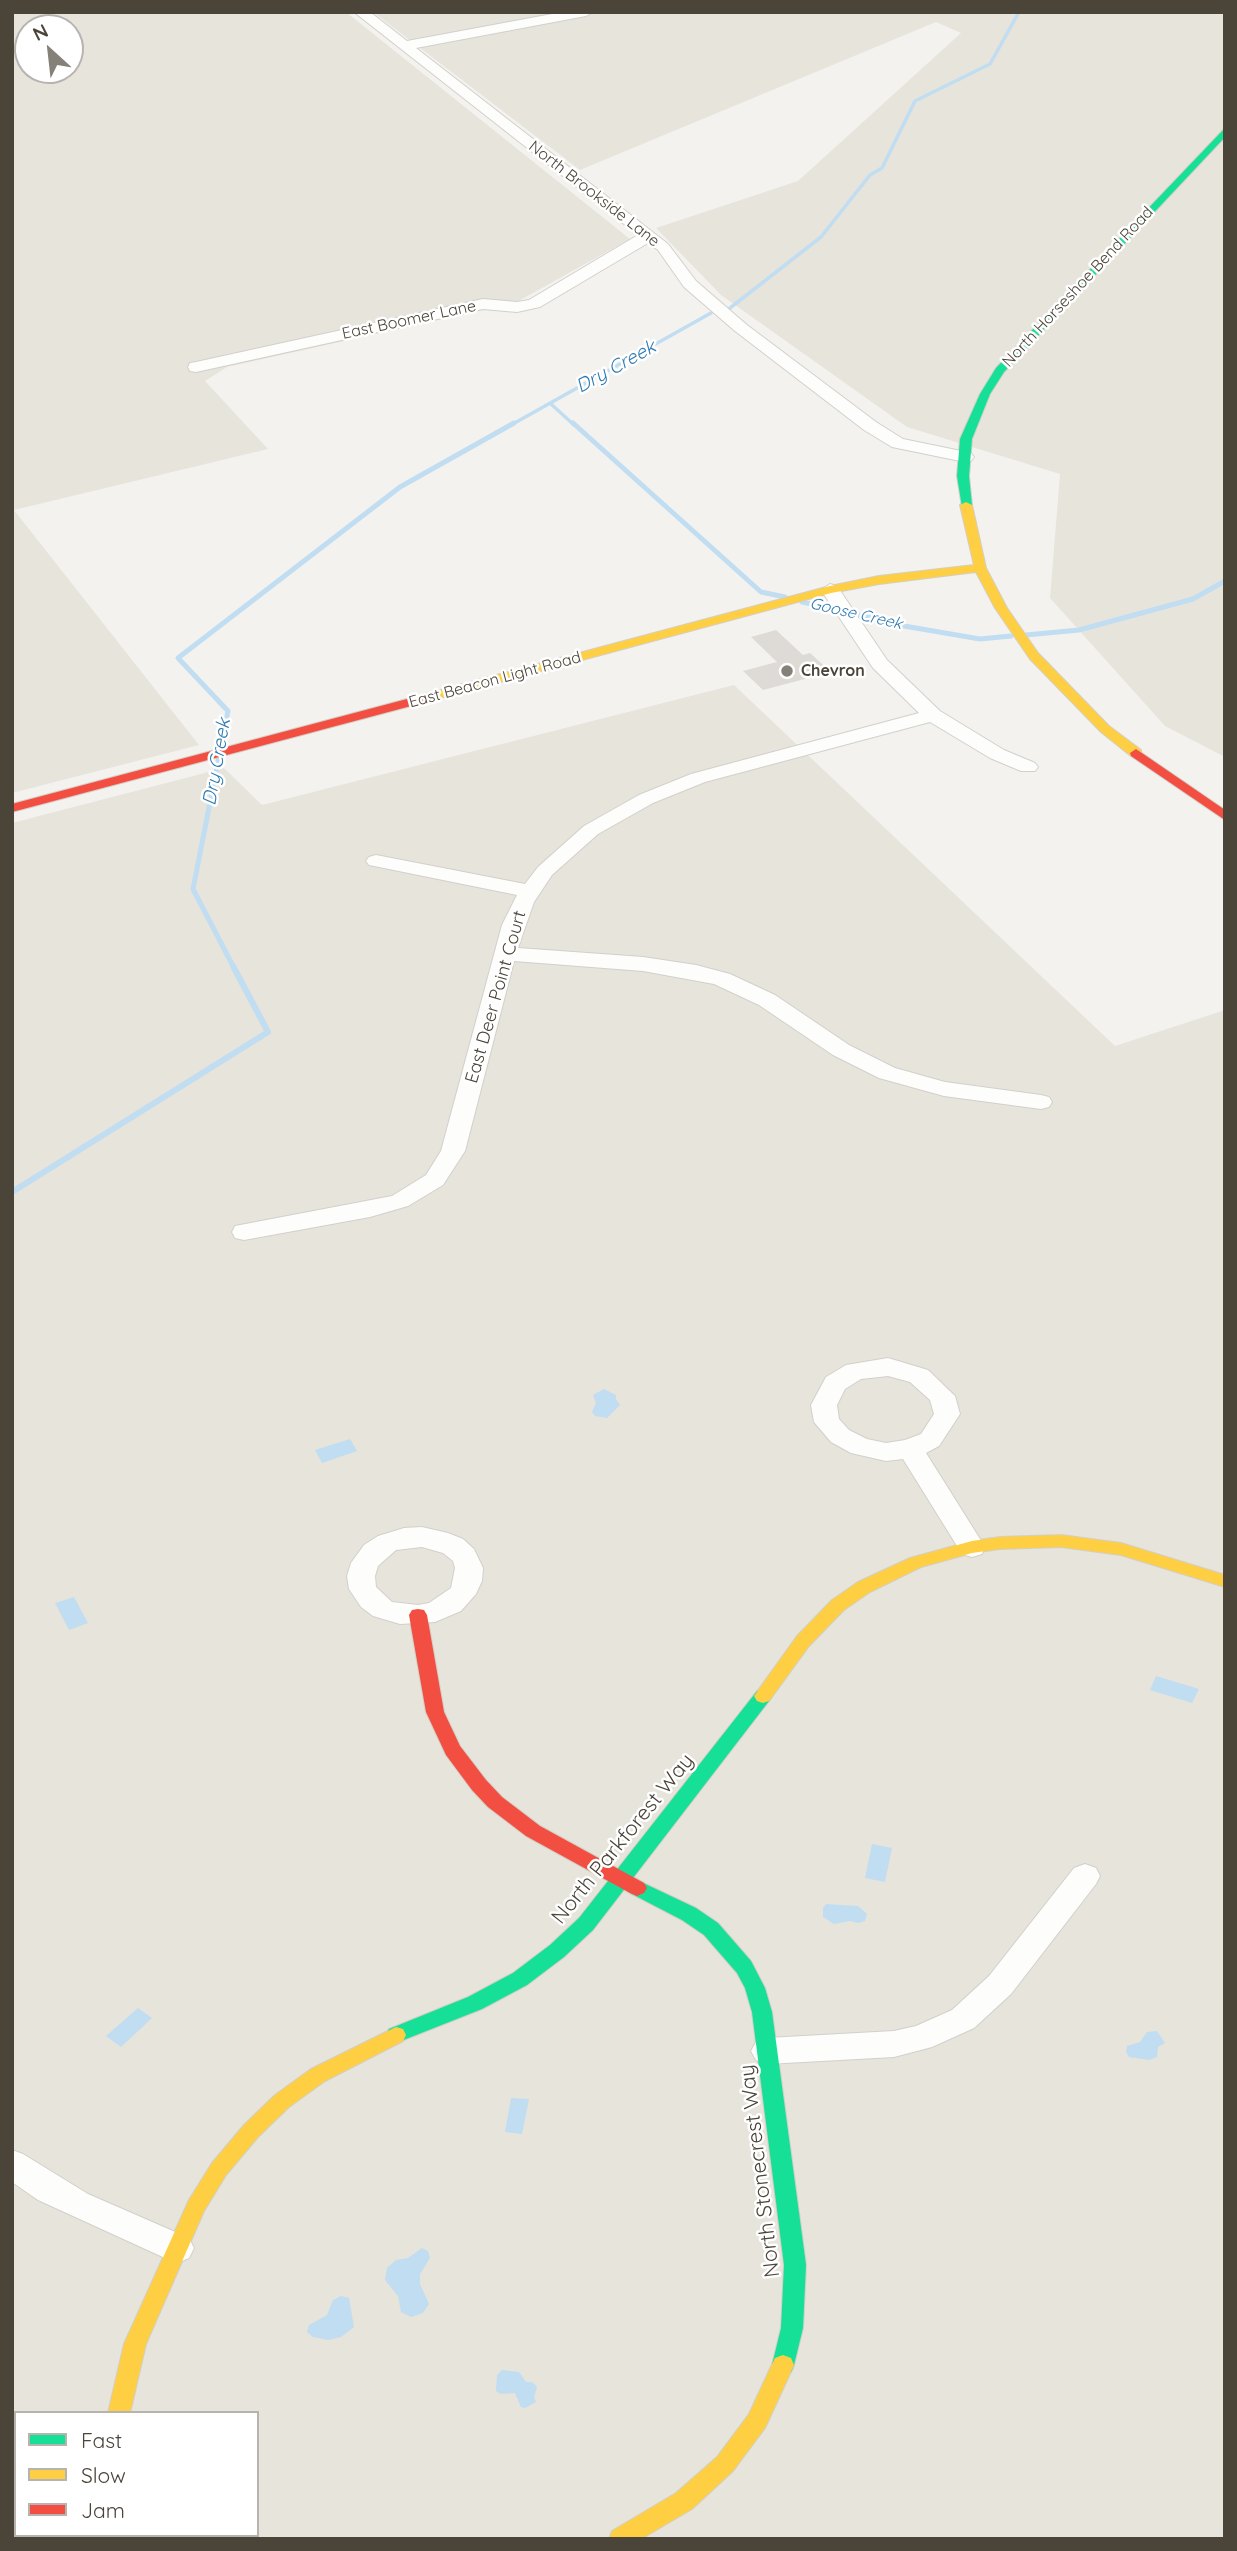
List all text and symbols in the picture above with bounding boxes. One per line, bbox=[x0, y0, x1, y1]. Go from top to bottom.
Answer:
north arrow bbox=[14, 14, 84, 84]
text: N bbox=[29, 18, 52, 46]
street label: North Brookside Lane bbox=[525, 137, 663, 251]
street label: North Horseshoe Bend Road bbox=[999, 203, 1157, 371]
street label: East Boomer Lane bbox=[340, 296, 478, 344]
water label: Dry Creek bbox=[572, 336, 660, 398]
water label: Goose Creek bbox=[808, 594, 904, 634]
street label: East Beacon Light Road bbox=[407, 648, 583, 712]
place label: Chevron bbox=[801, 661, 865, 681]
marker: Chevron bbox=[779, 663, 795, 679]
water label: Dry Creek bbox=[198, 717, 236, 807]
street label: East Deer Point Court bbox=[461, 908, 531, 1086]
street label: North Parkforest Way bbox=[547, 1749, 699, 1929]
street label: North Stonecrest Way bbox=[734, 2063, 786, 2279]
legend bbox=[14, 2411, 259, 2537]
text: Fast bbox=[81, 2427, 122, 2453]
text: Slow bbox=[81, 2462, 126, 2488]
text: Jam bbox=[81, 2497, 125, 2523]

